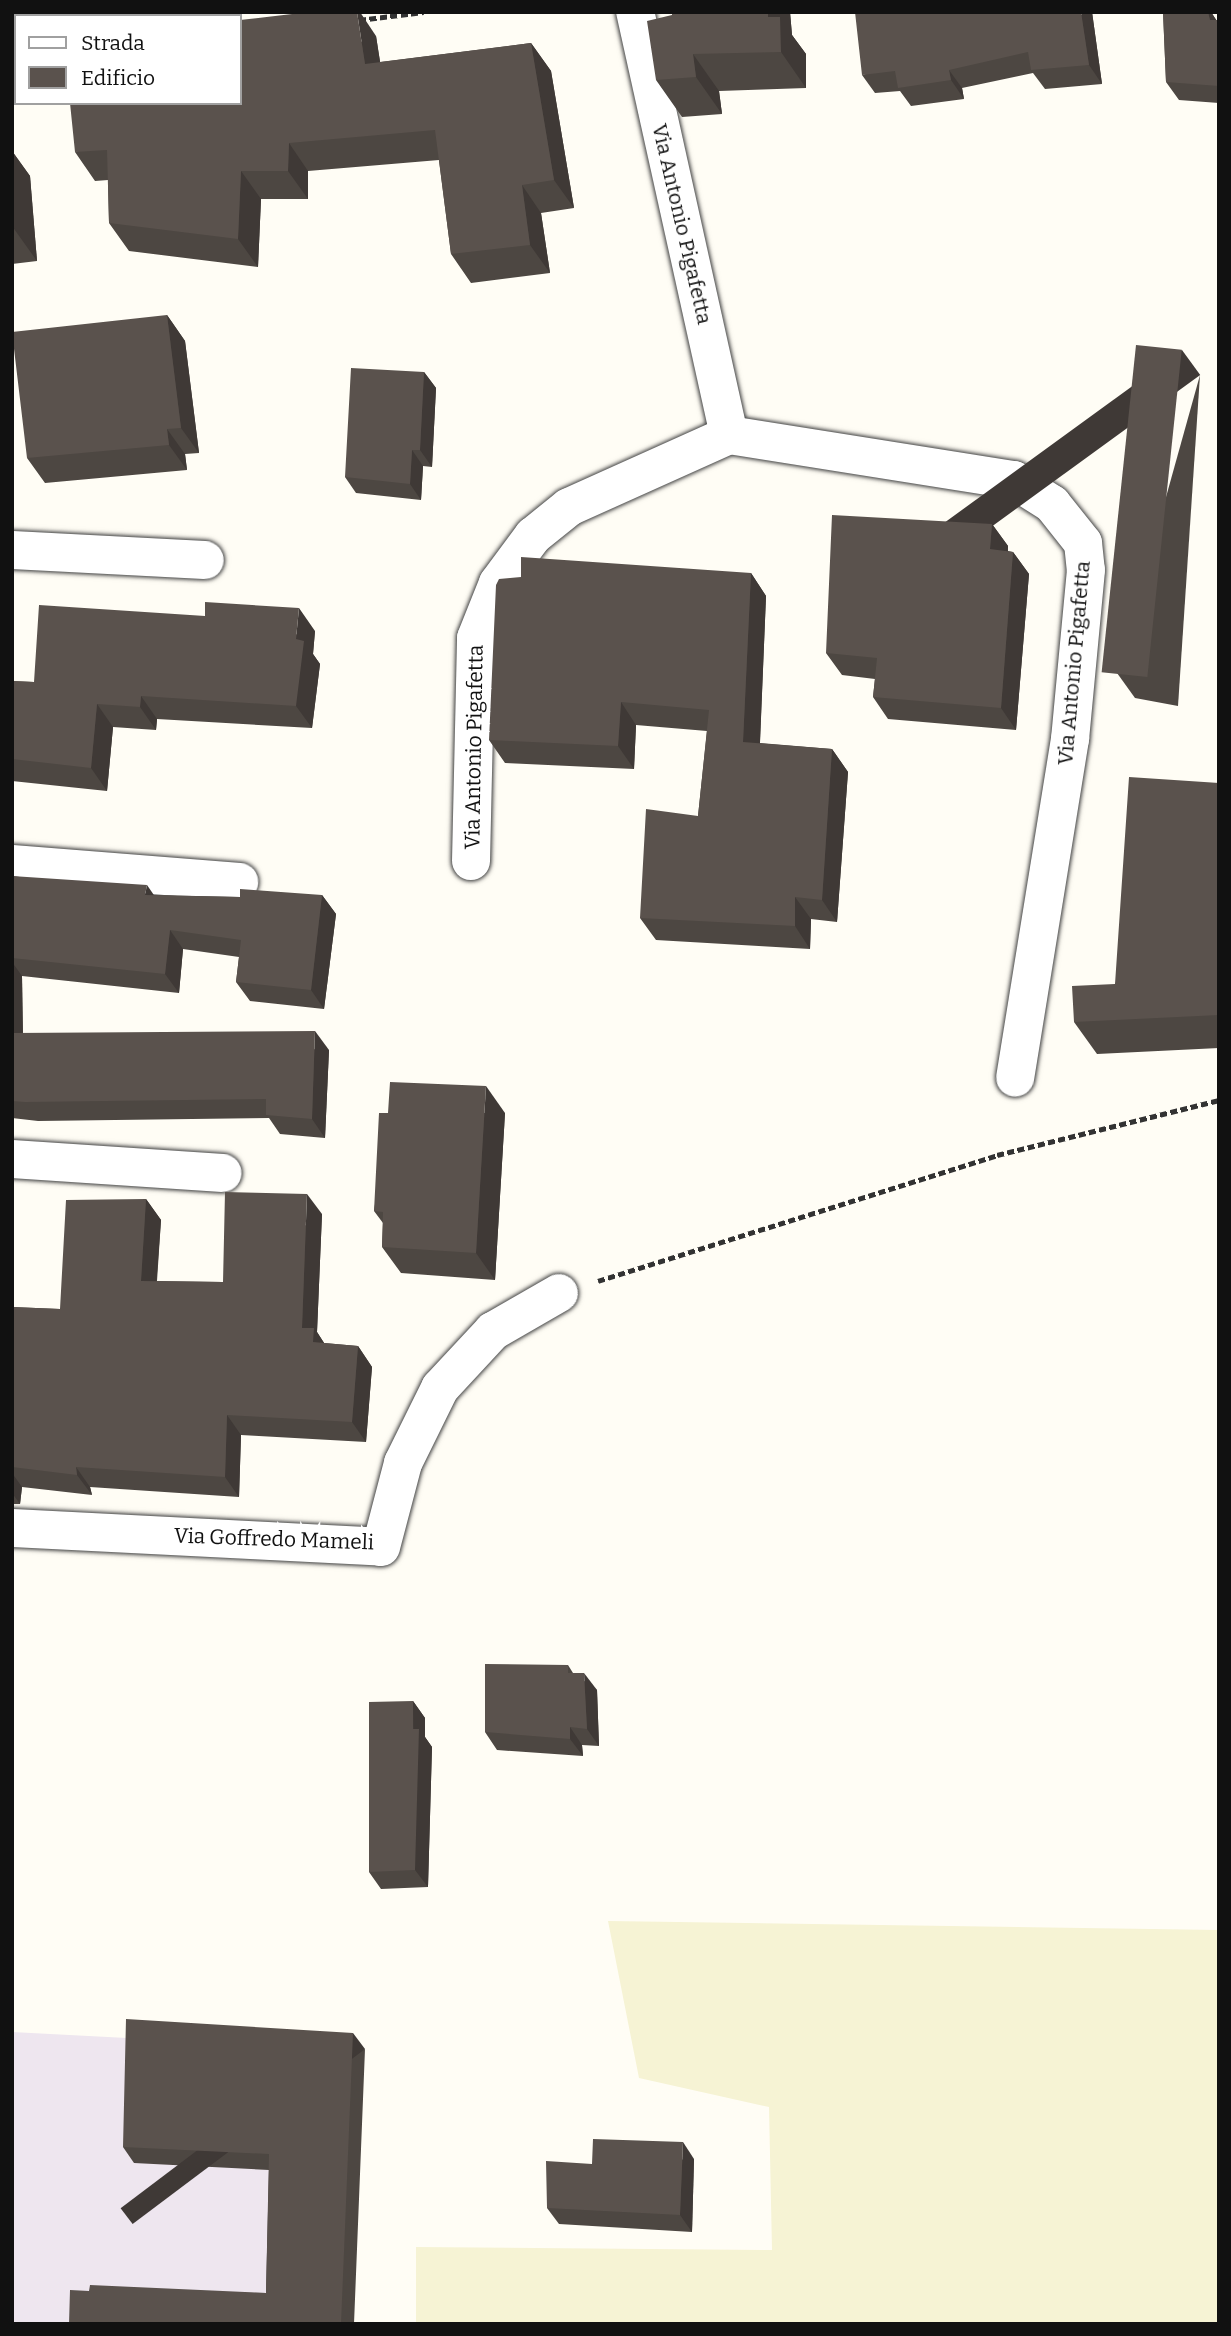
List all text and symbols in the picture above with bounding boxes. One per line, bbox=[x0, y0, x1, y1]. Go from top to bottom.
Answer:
legend bbox=[14, 14, 242, 105]
text: Strada bbox=[81, 30, 145, 56]
text: Edificio bbox=[81, 65, 155, 91]
street label: Via Antonio Pigafetta bbox=[647, 121, 717, 327]
street label: Via Antonio Pigafetta bbox=[1053, 560, 1095, 766]
street label: Via Antonio Pigafetta bbox=[460, 644, 488, 850]
street label: Via Goffredo Mameli bbox=[174, 1523, 374, 1555]

